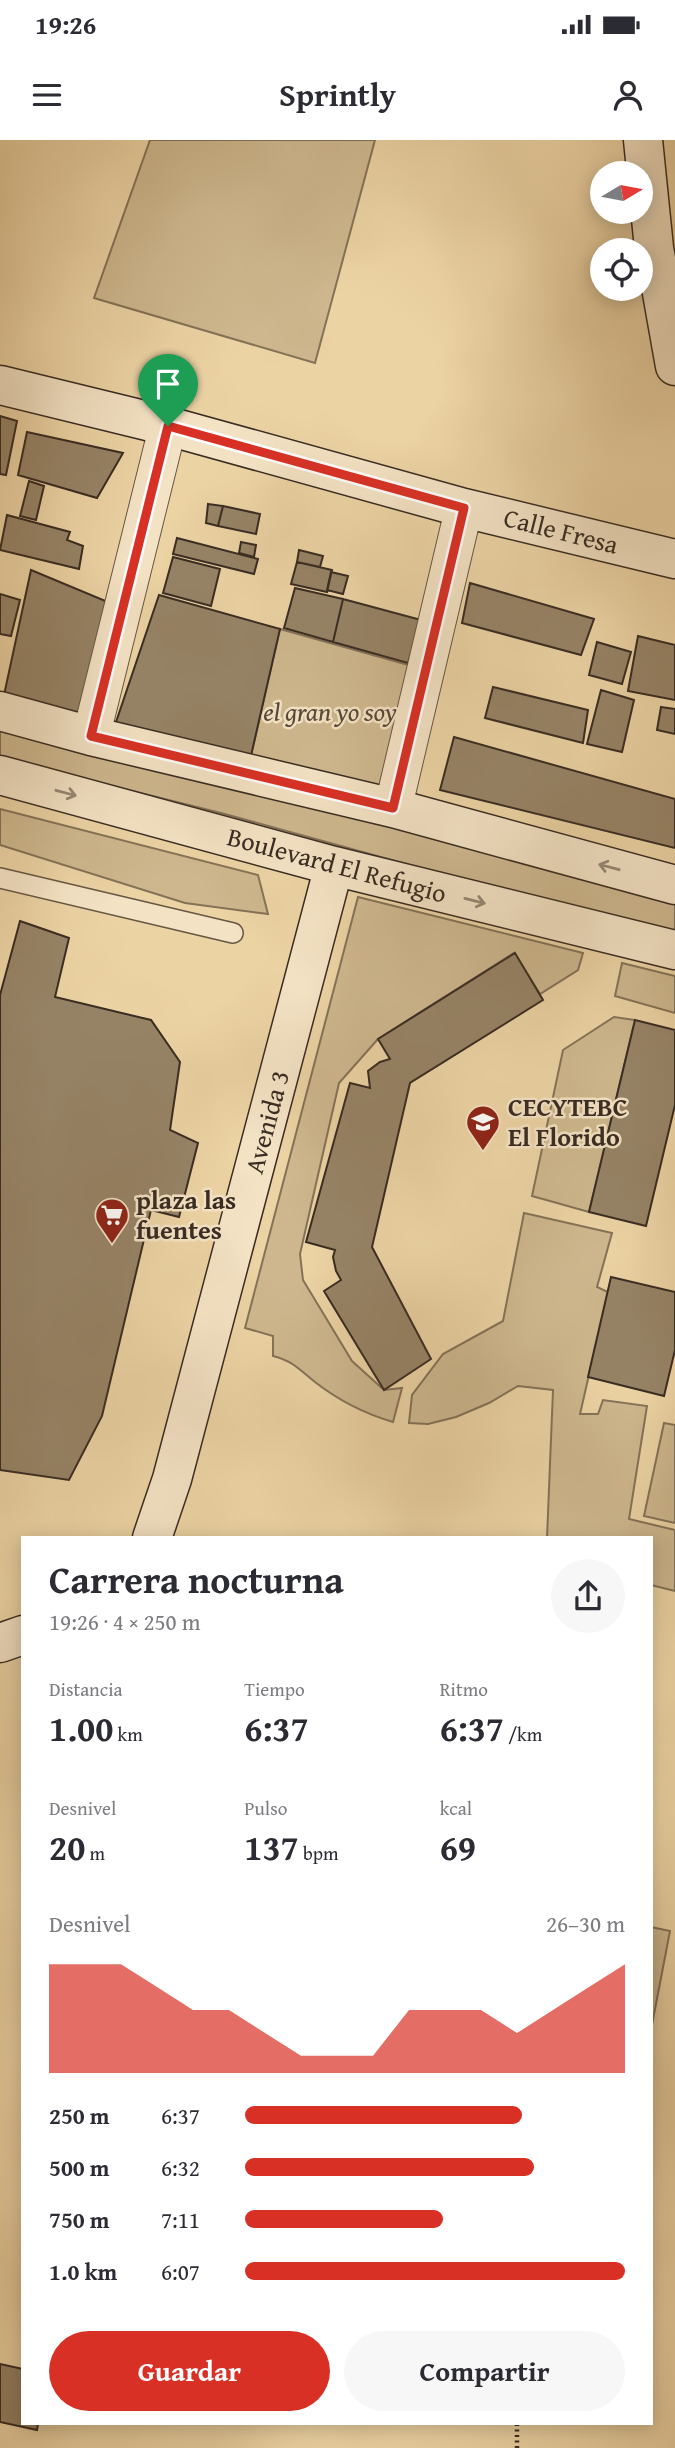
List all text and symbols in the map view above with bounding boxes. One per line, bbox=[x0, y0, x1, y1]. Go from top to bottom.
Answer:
text: 19:26 bbox=[35, 5, 96, 44]
text: Sprintly bbox=[279, 71, 396, 118]
icon: menu bbox=[28, 76, 66, 114]
icon: person bbox=[609, 76, 647, 114]
north arrow bbox=[590, 161, 653, 224]
map controls bbox=[590, 161, 653, 301]
button: locate bbox=[590, 238, 653, 301]
pin bbox=[138, 354, 198, 426]
icon: arrive bbox=[149, 365, 187, 403]
street label: Calle Fresa bbox=[500, 497, 623, 564]
park label: el gran yo soy bbox=[263, 692, 397, 731]
one-way arrow bbox=[54, 787, 77, 800]
street label: Boulevard El Refugio bbox=[223, 816, 451, 913]
one-way arrow bbox=[598, 860, 621, 873]
one-way arrow bbox=[463, 895, 486, 908]
street label: Avenida 3 bbox=[234, 1066, 299, 1178]
place label: CECYTEBC El Florido bbox=[508, 1087, 627, 1156]
school or university icon: CECYTEBC El Florido bbox=[464, 1103, 502, 1152]
place label: plaza las fuentes bbox=[136, 1180, 236, 1249]
supermarket icon: plaza las fuentes bbox=[93, 1196, 131, 1245]
text: Carrera nocturna bbox=[49, 1551, 344, 1607]
button: share bbox=[551, 1559, 625, 1633]
text: 19:26 · 4 × 250 m bbox=[49, 1605, 201, 1638]
text: Distancia bbox=[49, 1675, 123, 1703]
text: Tiempo bbox=[244, 1675, 305, 1703]
text: Ritmo bbox=[440, 1675, 488, 1703]
text: 1.00 bbox=[49, 1703, 113, 1754]
text: 6:37 bbox=[244, 1703, 309, 1754]
text: 6:37 bbox=[440, 1703, 504, 1754]
text: km bbox=[113, 1720, 143, 1748]
text: /km bbox=[504, 1720, 542, 1748]
text: Desnivel bbox=[49, 1794, 116, 1822]
text: Pulso bbox=[244, 1794, 287, 1822]
text: kcal bbox=[440, 1794, 472, 1822]
text: 20 bbox=[49, 1822, 85, 1873]
text: 137 bbox=[244, 1822, 299, 1873]
text: 69 bbox=[440, 1822, 476, 1873]
text: m bbox=[85, 1839, 105, 1867]
text: bpm bbox=[299, 1839, 339, 1867]
text: Desnivel bbox=[49, 1907, 130, 1940]
text: 26–30 m bbox=[546, 1907, 625, 1940]
text: 250 m bbox=[49, 2099, 110, 2132]
text: 6:37 bbox=[161, 2099, 200, 2132]
text: 500 m bbox=[49, 2151, 110, 2184]
text: 6:32 bbox=[161, 2151, 200, 2184]
text: 750 m bbox=[49, 2203, 110, 2236]
text: 7:11 bbox=[161, 2203, 200, 2236]
text: 1.0 km bbox=[49, 2255, 117, 2288]
text: 6:07 bbox=[161, 2255, 200, 2288]
button: Guardar bbox=[49, 2331, 330, 2411]
button: Compartir bbox=[344, 2331, 625, 2411]

